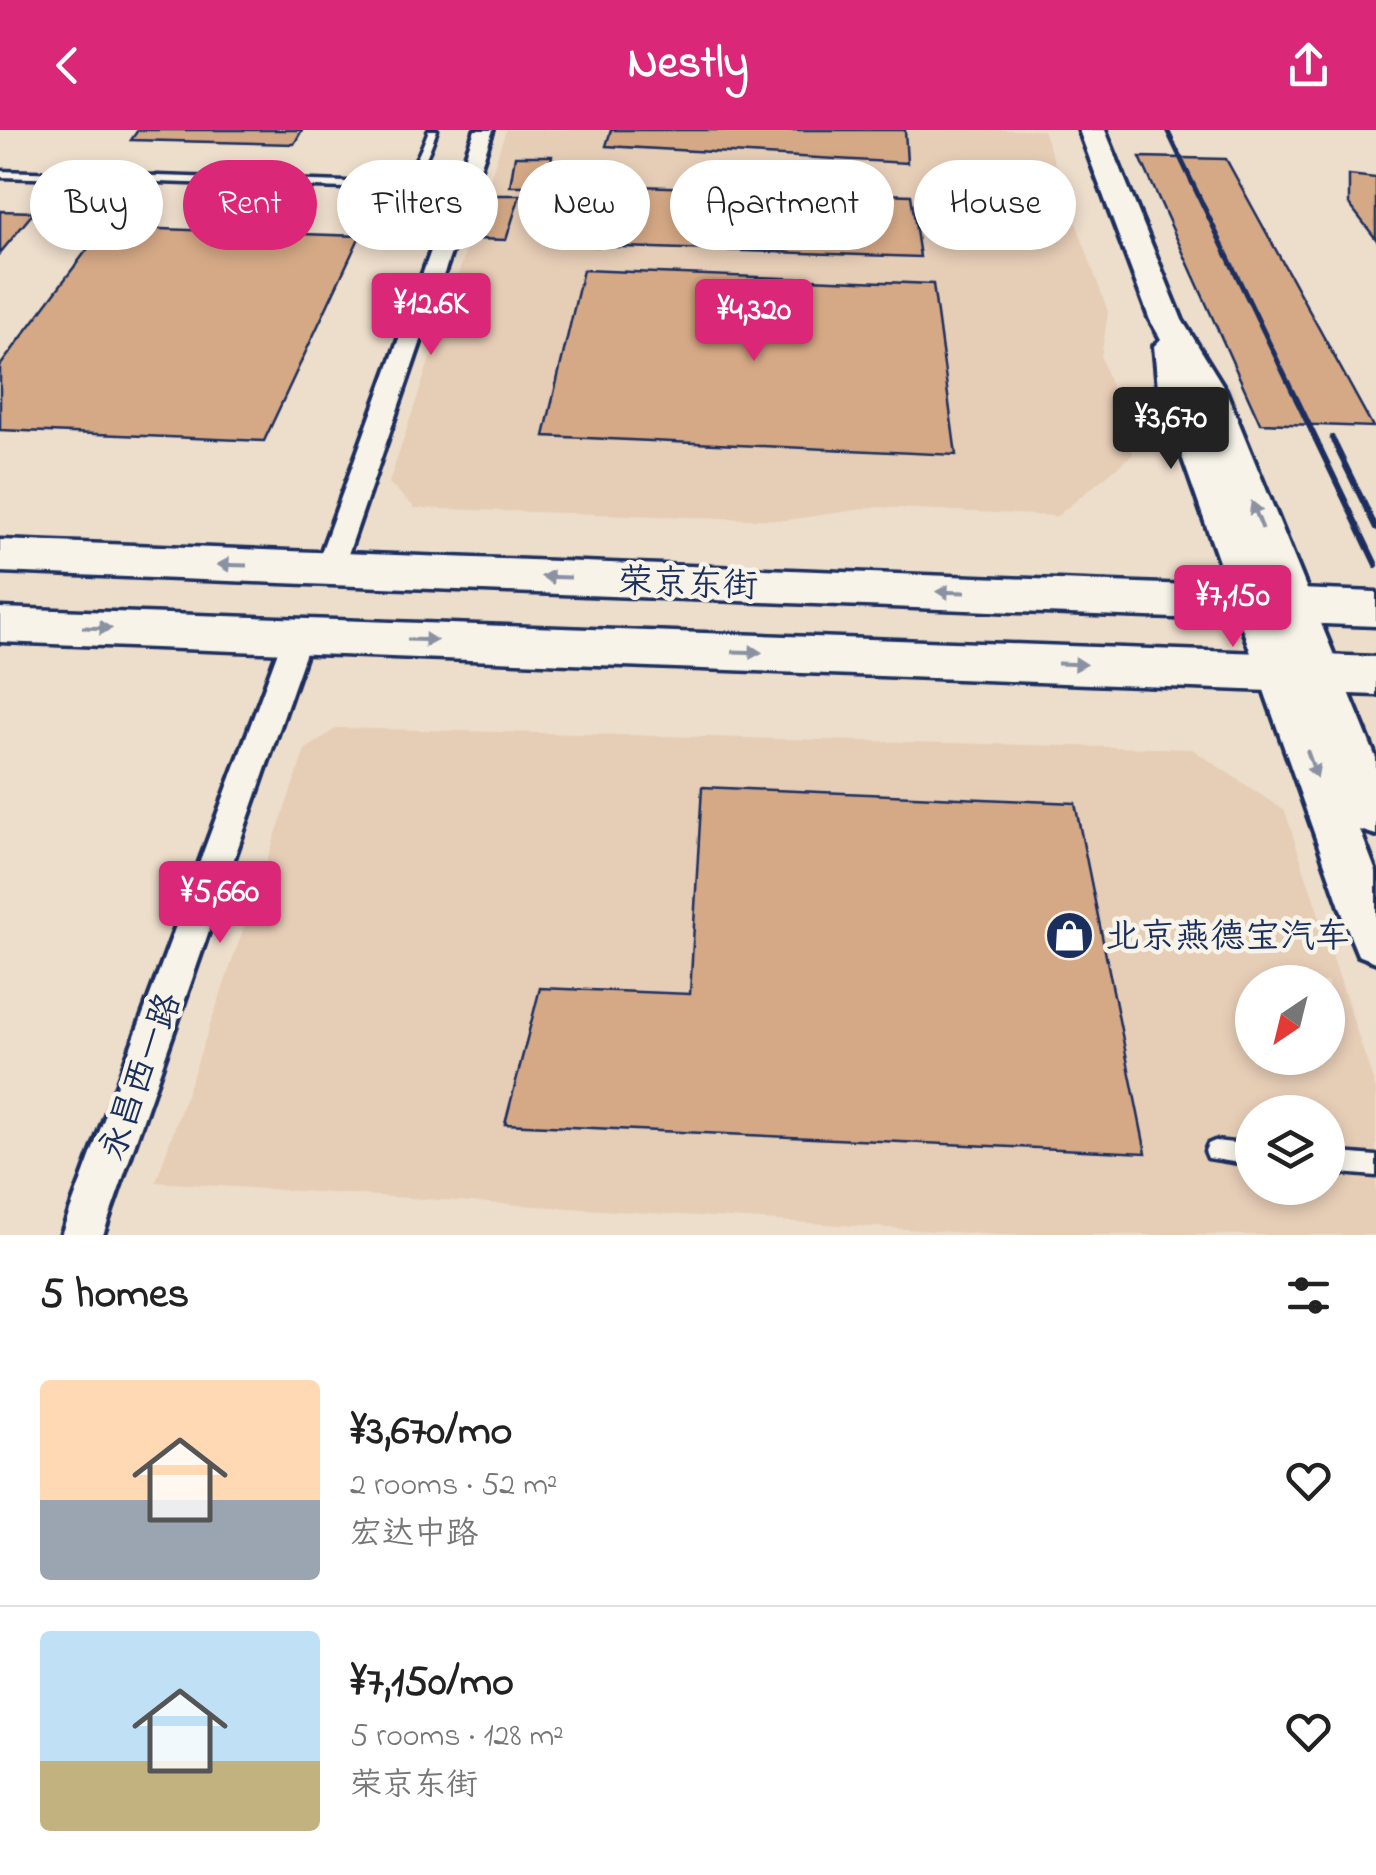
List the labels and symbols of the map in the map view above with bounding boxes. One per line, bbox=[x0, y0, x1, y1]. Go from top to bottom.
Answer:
pin: ¥12.6K bbox=[350, 273, 512, 358]
pin: ¥4,320 bbox=[673, 279, 835, 364]
pin: ¥3,670 bbox=[1090, 387, 1252, 472]
one-way arrow bbox=[1249, 500, 1265, 530]
one-way arrow bbox=[215, 557, 247, 573]
street label: 荣京东街 bbox=[617, 558, 759, 613]
pin: ¥7,150 bbox=[1152, 565, 1314, 650]
one-way arrow bbox=[540, 569, 572, 585]
one-way arrow bbox=[935, 584, 967, 600]
one-way arrow bbox=[82, 620, 114, 636]
one-way arrow bbox=[407, 632, 439, 648]
one-way arrow bbox=[731, 645, 763, 661]
one-way arrow bbox=[1056, 657, 1088, 673]
one-way arrow bbox=[1305, 749, 1320, 779]
pin: ¥5,660 bbox=[139, 861, 301, 946]
shop icon: 北京燕德宝汽车 bbox=[1044, 909, 1096, 961]
place label: 北京燕德宝汽车 bbox=[1105, 913, 1350, 964]
north arrow bbox=[1235, 965, 1345, 1075]
street label: 永昌西一路 bbox=[88, 986, 196, 1168]

